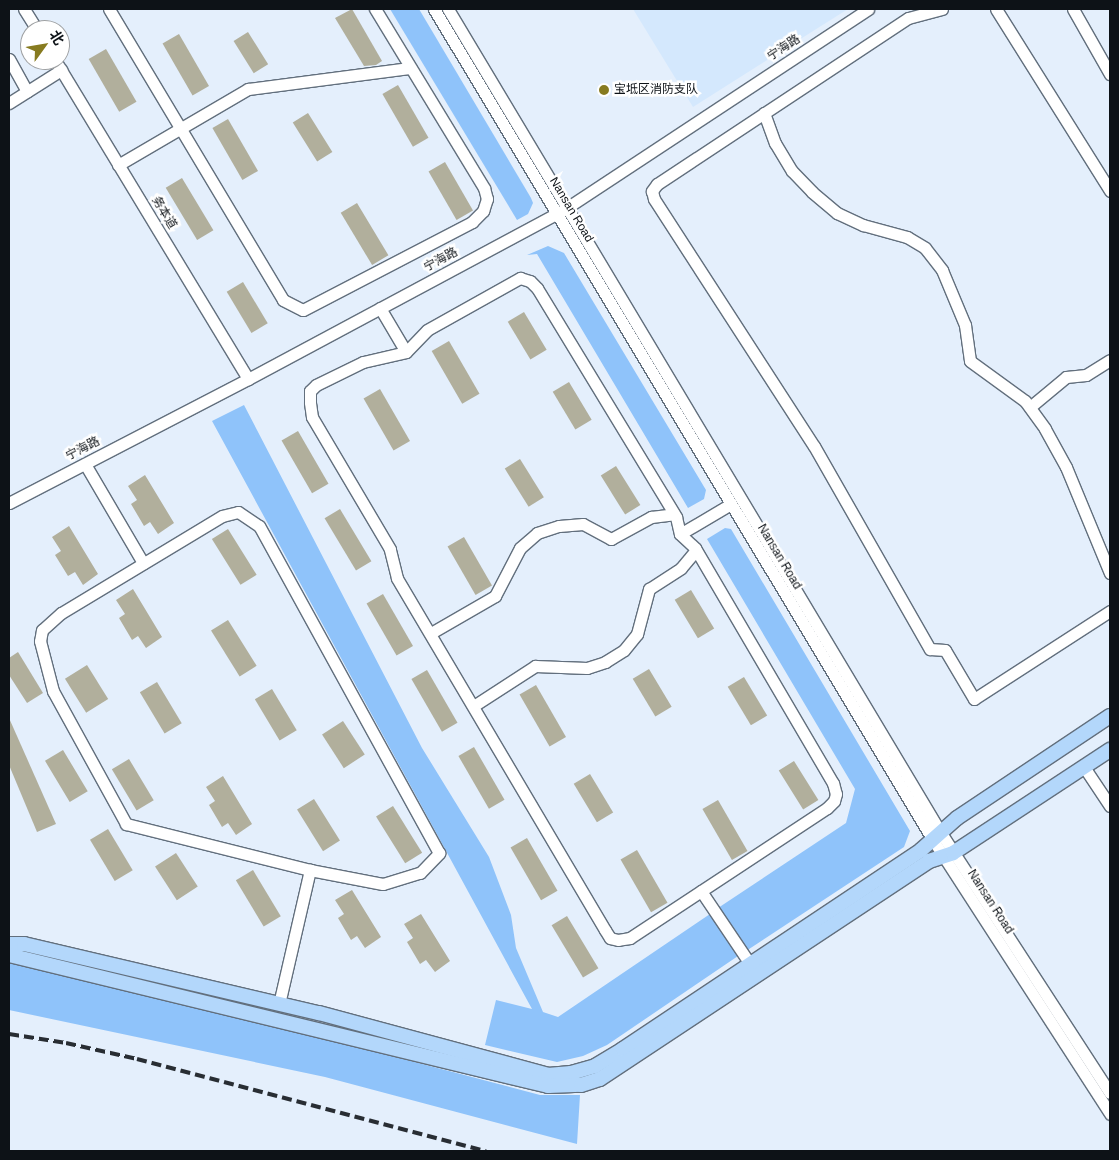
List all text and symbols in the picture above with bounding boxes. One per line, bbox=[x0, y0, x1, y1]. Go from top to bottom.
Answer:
north arrow bbox=[20, 20, 70, 70]
text: 北 bbox=[46, 27, 67, 48]
street label: 宁海路 bbox=[765, 32, 803, 64]
place label: 宝坻区消防支队 bbox=[614, 83, 698, 97]
marker: 宝坻区消防支队 bbox=[598, 84, 610, 96]
street label: Nansan Road bbox=[546, 175, 596, 245]
street label: 务本道 bbox=[149, 194, 179, 232]
street label: 宁海路 bbox=[422, 245, 460, 275]
street label: 宁海路 bbox=[64, 434, 102, 464]
street label: Nansan Road bbox=[754, 522, 804, 592]
street label: Nansan Road bbox=[964, 867, 1016, 937]

